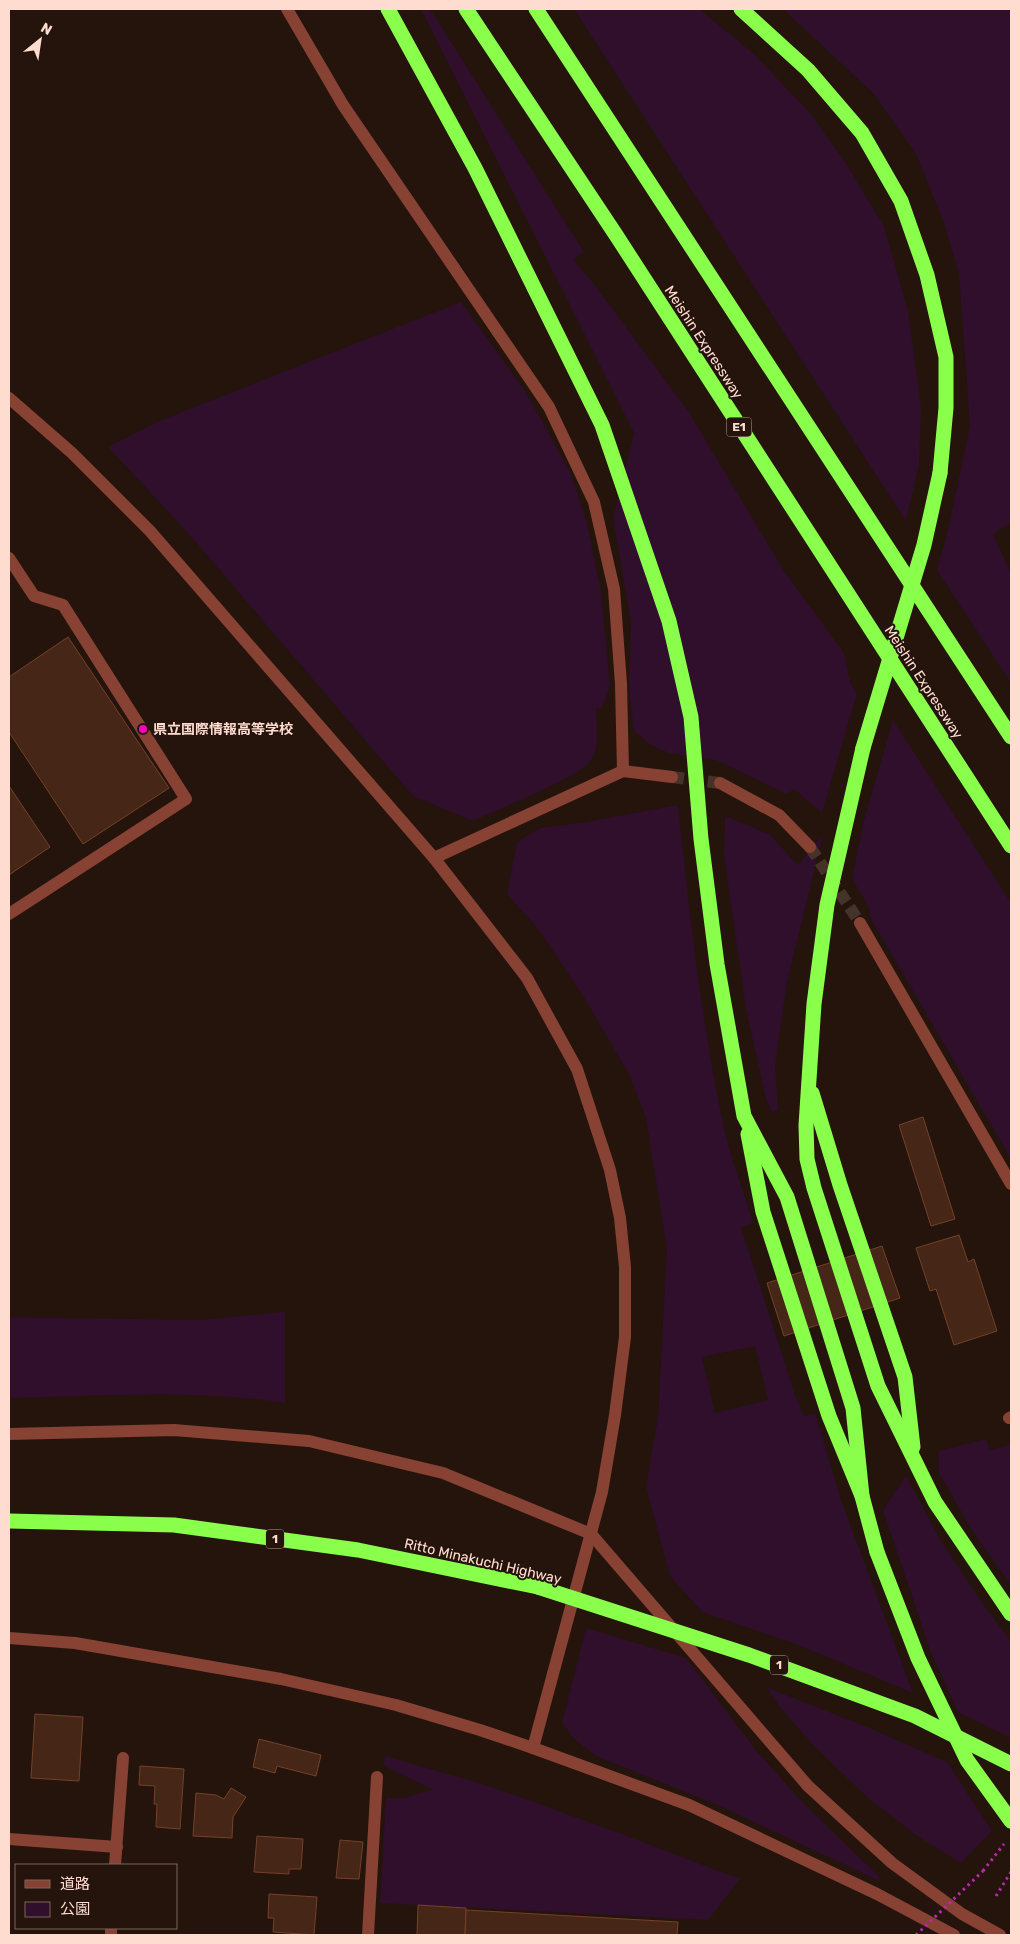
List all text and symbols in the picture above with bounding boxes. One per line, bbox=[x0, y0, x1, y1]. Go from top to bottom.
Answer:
north arrow bbox=[15, 15, 65, 65]
text: N bbox=[38, 19, 55, 39]
street label: Meishin Expressway bbox=[661, 283, 747, 402]
road number: E1 bbox=[726, 418, 752, 437]
street label: Meishin Expressway bbox=[881, 623, 967, 742]
place label: 県立国際情報高等学校 bbox=[153, 721, 293, 738]
marker: 県立国際情報高等学校 bbox=[137, 723, 149, 735]
road number: 1 bbox=[266, 1530, 284, 1548]
street label: Ritto Minakuchi Highway bbox=[403, 1535, 563, 1588]
road number: 1 bbox=[770, 1656, 788, 1674]
legend bbox=[15, 1864, 178, 1929]
text: 道路 bbox=[60, 1875, 90, 1893]
text: 公園 bbox=[60, 1900, 90, 1918]

